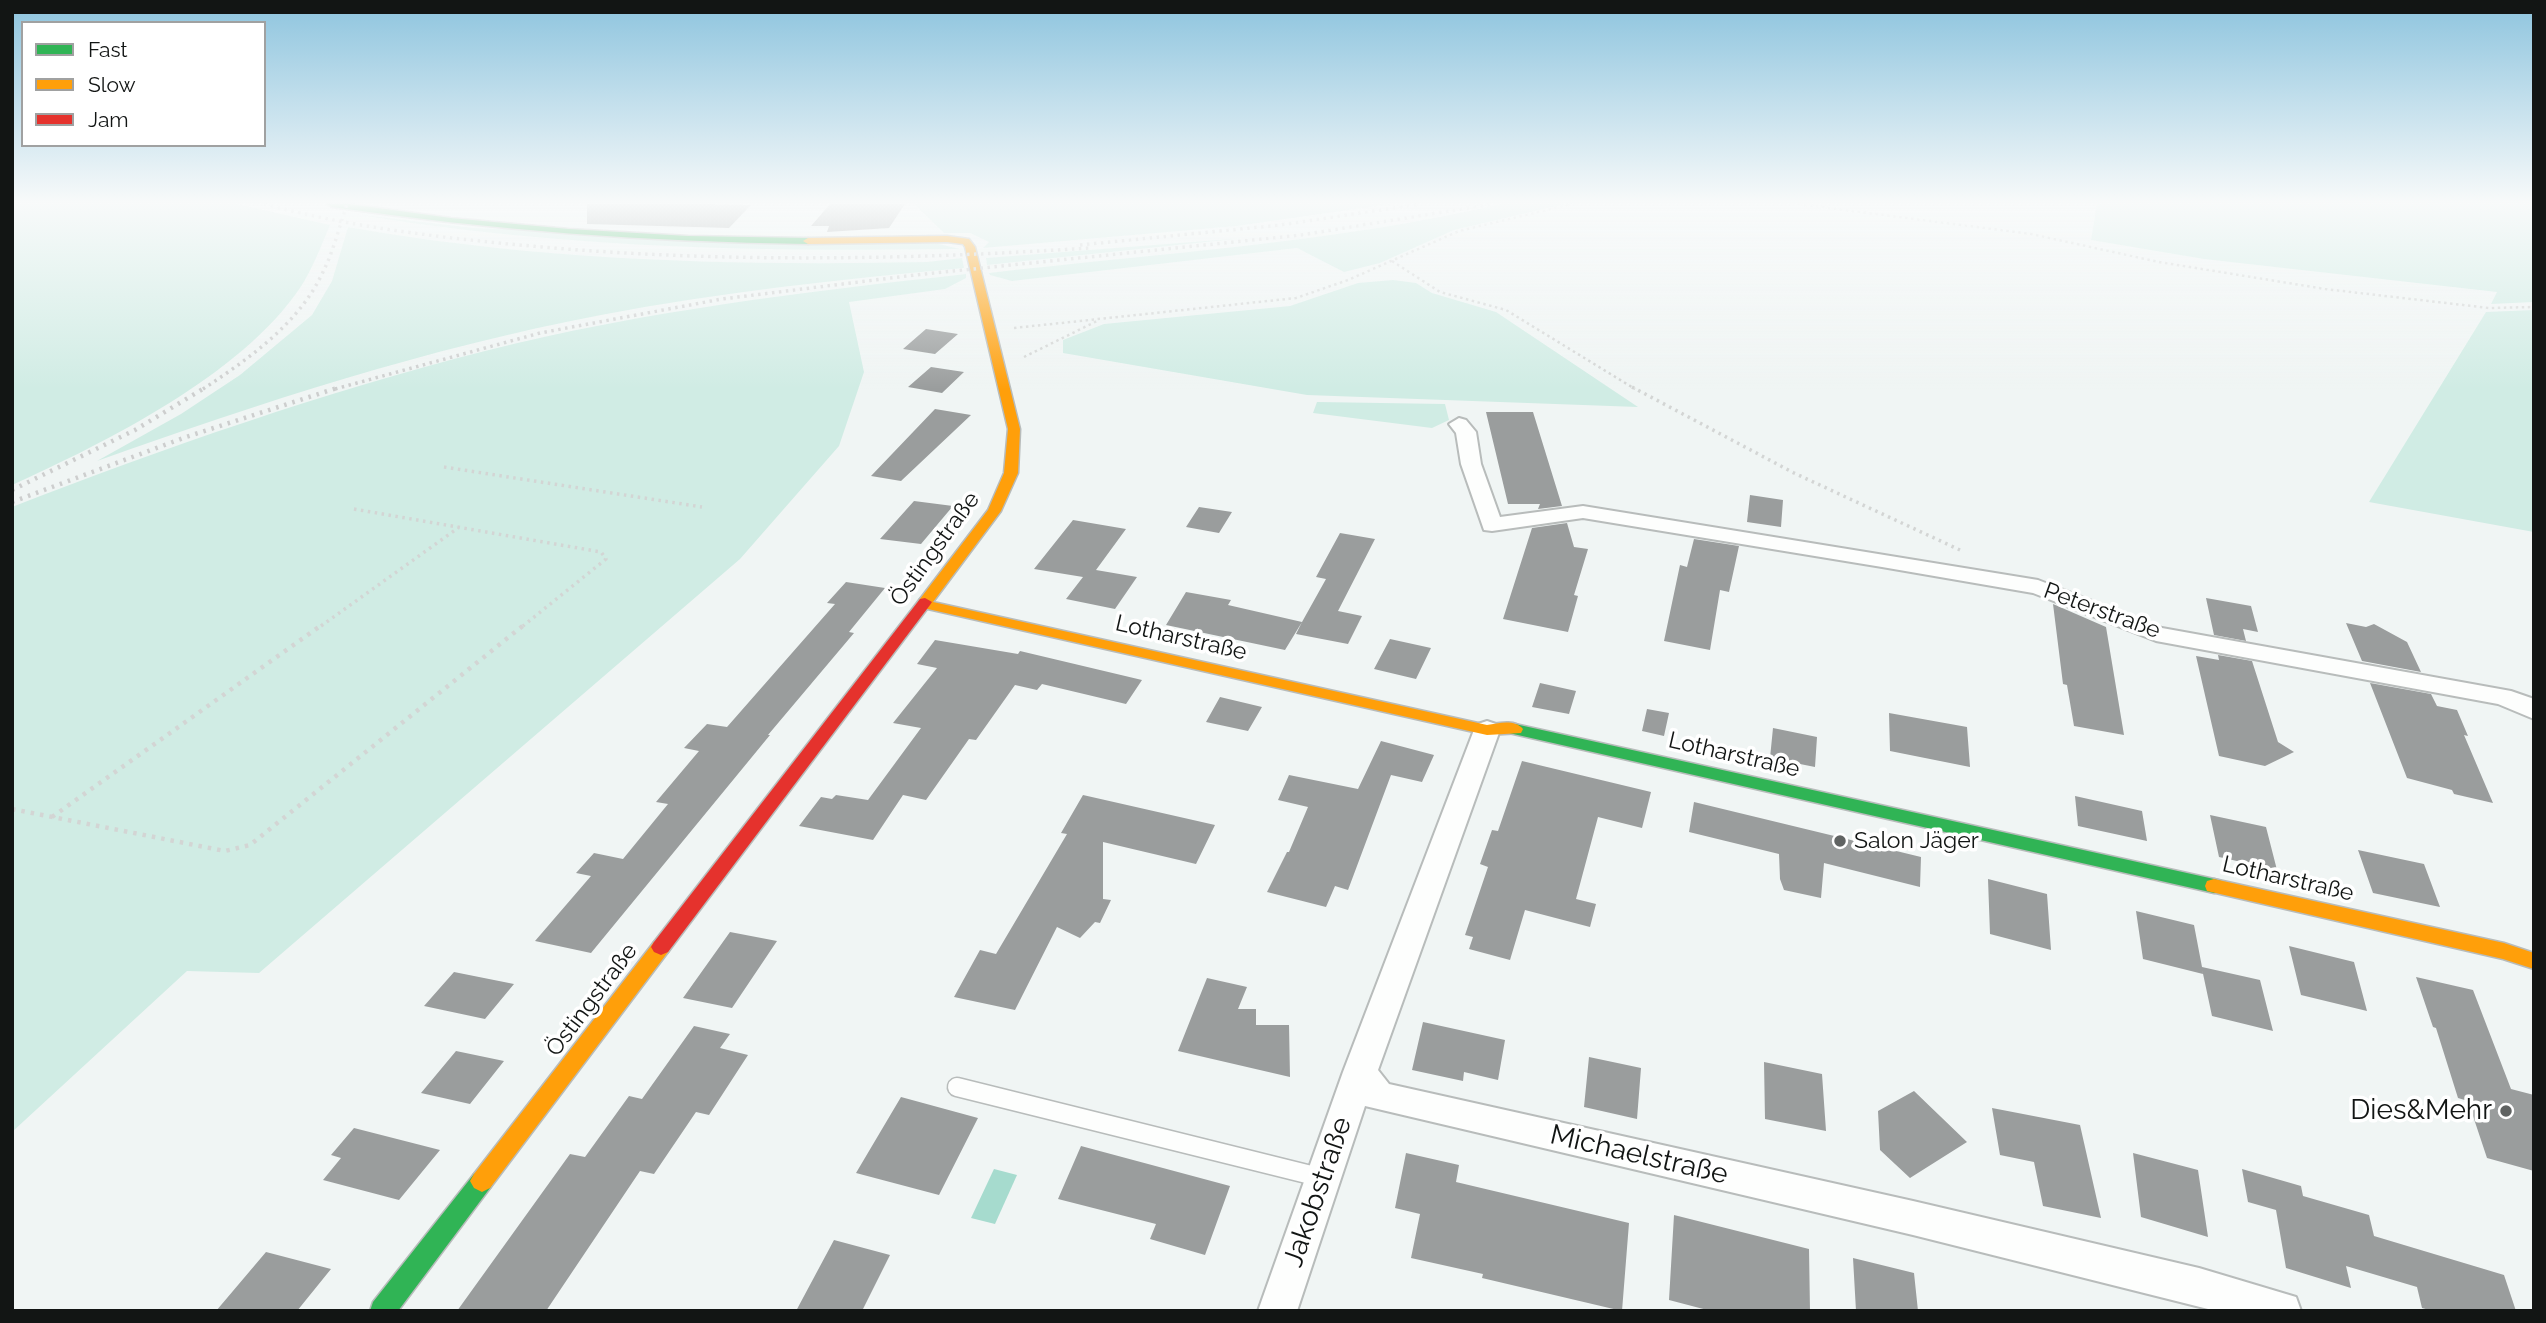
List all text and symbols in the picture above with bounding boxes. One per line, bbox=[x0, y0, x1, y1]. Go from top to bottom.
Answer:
legend bbox=[21, 21, 266, 147]
text: Fast bbox=[88, 37, 128, 62]
text: Slow bbox=[88, 72, 136, 97]
text: Jam bbox=[88, 107, 129, 132]
street label: Östingstraße bbox=[884, 487, 986, 611]
street label: Peterstraße bbox=[2040, 577, 2164, 645]
street label: Lotharstraße bbox=[1113, 609, 1249, 667]
street label: Lotharstraße bbox=[1666, 726, 1802, 784]
place label: Salon Jäger bbox=[1854, 827, 1979, 855]
marker: Salon Jäger bbox=[1832, 833, 1848, 849]
street label: Lotharstraße bbox=[2220, 850, 2356, 908]
street label: Östingstraße bbox=[541, 938, 643, 1062]
place label: Dies&Mehr bbox=[2350, 1094, 2492, 1128]
marker: Dies&Mehr bbox=[2498, 1103, 2514, 1119]
street label: Jakobstraße bbox=[1277, 1113, 1359, 1271]
street label: Michaelstraße bbox=[1547, 1118, 1731, 1192]

